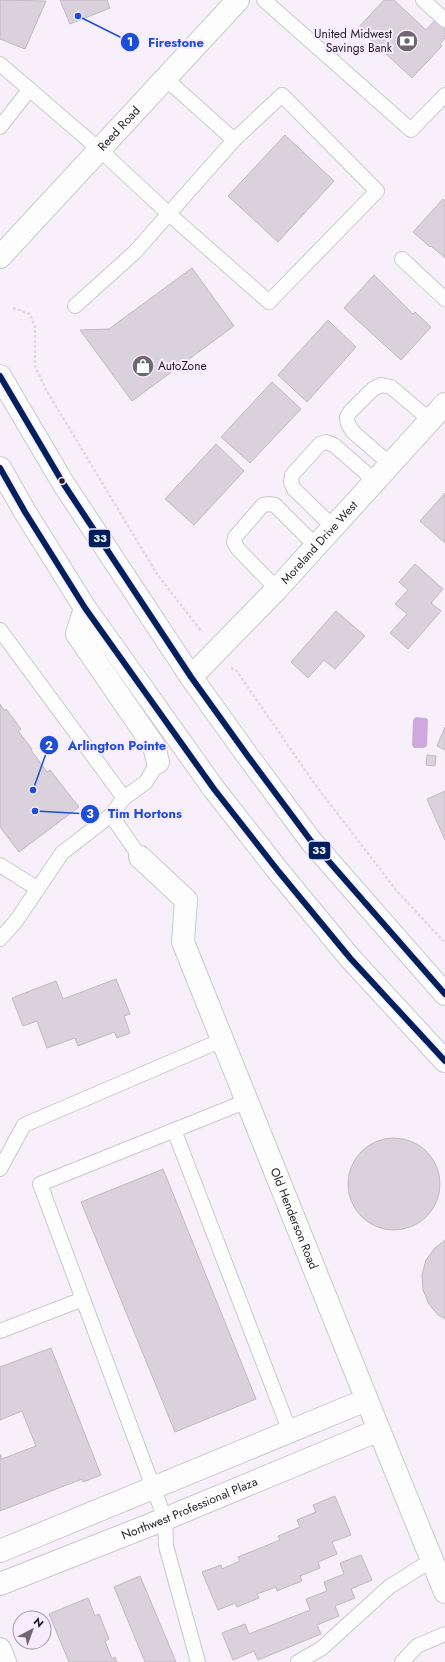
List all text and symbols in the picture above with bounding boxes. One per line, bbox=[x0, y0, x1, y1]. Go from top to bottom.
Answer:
place label: United Midwest Savings Bank bbox=[314, 25, 393, 57]
bank icon: United Midwest Savings Bank bbox=[394, 28, 420, 54]
callout: Firestone bbox=[120, 30, 212, 55]
text: 1 bbox=[127, 33, 133, 51]
text: Firestone bbox=[148, 33, 205, 52]
street label: Reed Road bbox=[93, 102, 144, 155]
shop icon: AutoZone bbox=[130, 353, 156, 379]
place label: AutoZone bbox=[158, 357, 207, 375]
unlabelled marker bbox=[57, 476, 67, 486]
street label: Moreland Drive West bbox=[277, 497, 362, 588]
line badge: 33 bbox=[88, 529, 111, 548]
text: 33 bbox=[93, 530, 107, 546]
callout: Arlington Pointe bbox=[39, 733, 174, 758]
text: Arlington Pointe bbox=[67, 736, 167, 755]
text: 2 bbox=[45, 737, 53, 755]
callout: Tim Hortons bbox=[80, 801, 190, 826]
text: Tim Hortons bbox=[108, 804, 182, 823]
text: 3 bbox=[86, 805, 94, 823]
line badge: 33 bbox=[308, 841, 331, 860]
text: 33 bbox=[312, 842, 326, 858]
street label: Old Henderson Road bbox=[266, 1165, 323, 1272]
street label: Northwest Professional Plaza bbox=[119, 1472, 260, 1544]
north arrow bbox=[12, 1610, 52, 1650]
text: N bbox=[30, 1614, 47, 1631]

